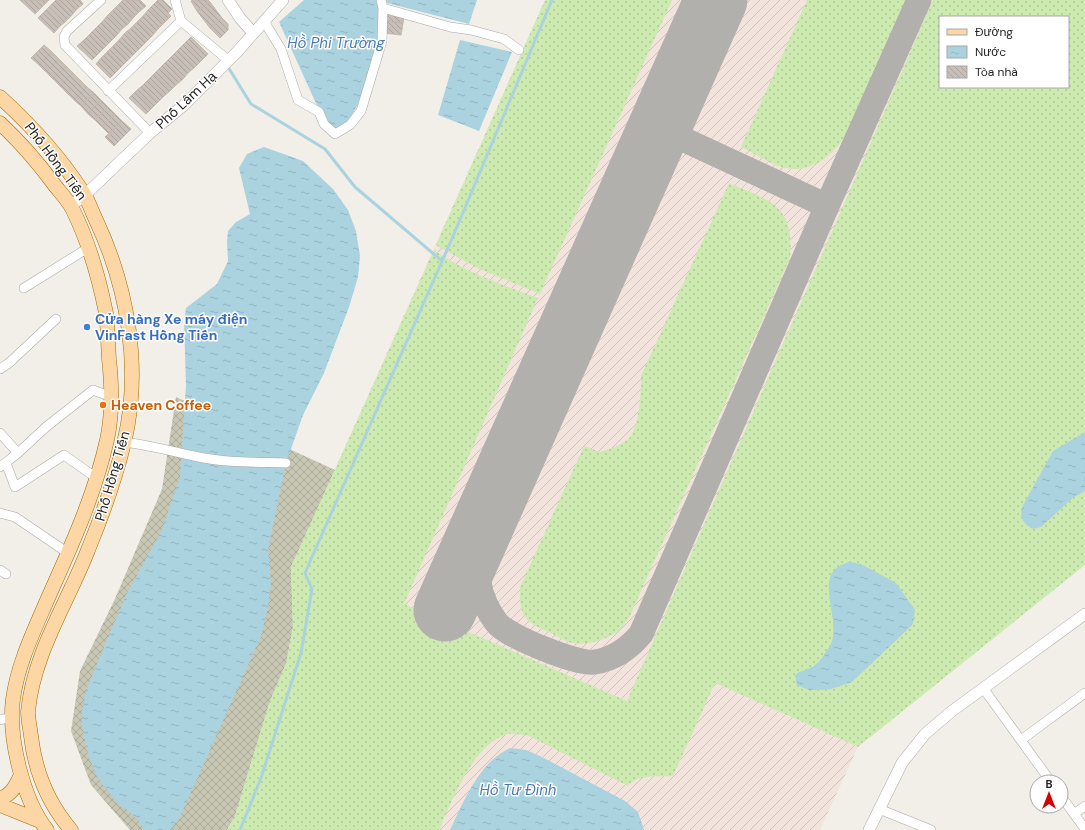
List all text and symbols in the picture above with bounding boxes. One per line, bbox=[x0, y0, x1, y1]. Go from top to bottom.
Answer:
legend bbox=[939, 16, 1069, 88]
text: Đường bbox=[975, 24, 1013, 40]
water label: Hồ Phi Trường bbox=[287, 33, 385, 53]
text: Nước bbox=[975, 44, 1006, 60]
text: Tòa nhà bbox=[975, 64, 1018, 80]
street label: Phố Lâm Hạ bbox=[152, 67, 220, 133]
street label: Phố Hồng Tiến bbox=[21, 119, 91, 203]
place label: Cửa hàng Xe máy điện VinFast Hồng Tiến bbox=[95, 310, 247, 344]
marker: Cửa hàng Xe máy điện VinFast Hồng Tiến bbox=[82, 322, 92, 332]
place label: Heaven Coffee bbox=[111, 396, 211, 414]
marker: Heaven Coffee bbox=[98, 400, 108, 410]
street label: Phố Hồng Tiến bbox=[91, 429, 133, 523]
north arrow bbox=[1029, 774, 1069, 814]
text: B bbox=[1045, 777, 1053, 791]
water label: Hồ Tư Đình bbox=[480, 780, 557, 800]

